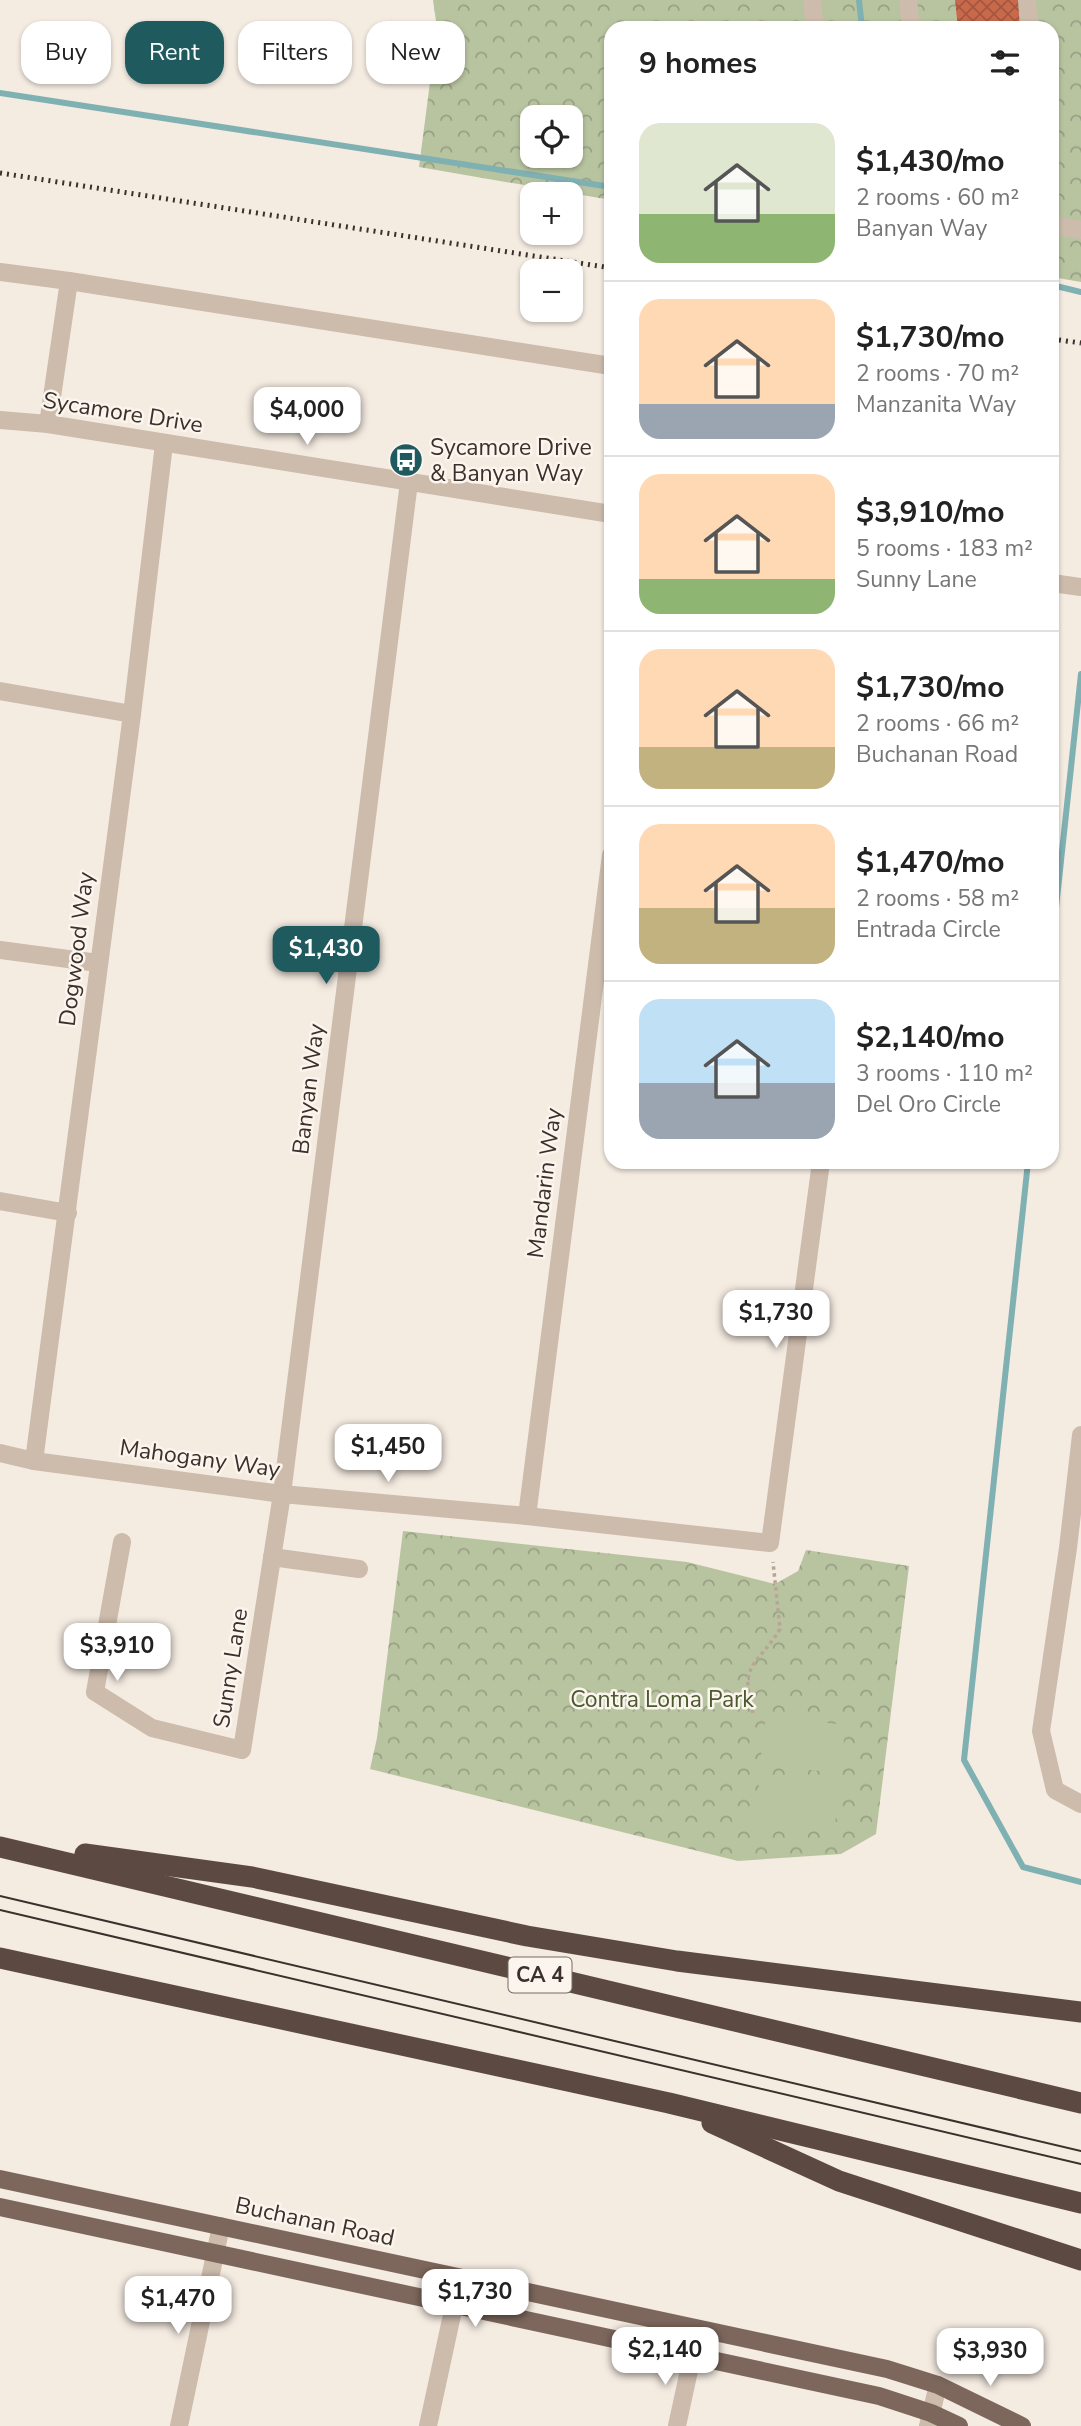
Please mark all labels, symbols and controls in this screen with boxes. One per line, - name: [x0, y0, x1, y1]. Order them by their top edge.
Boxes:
- chip: Buy: [21, 21, 111, 84]
- chip: Rent: [125, 21, 224, 84]
- chip: Filters: [238, 21, 352, 84]
- chip: New: [366, 21, 465, 84]
- text: 9 homes: [639, 43, 757, 84]
- icon: filters: [986, 44, 1024, 82]
- map controls: [520, 105, 583, 322]
- button: locate: [520, 105, 583, 168]
- text: $1,430/mo: [856, 141, 1005, 182]
- icon: home: [695, 151, 779, 235]
- button: +: [520, 182, 583, 245]
- text: 2 rooms · 60 m²: [856, 182, 1019, 213]
- text: Banyan Way: [856, 213, 987, 244]
- button: −: [520, 259, 583, 322]
- text: $1,730/mo: [856, 317, 1005, 358]
- icon: home: [695, 327, 779, 411]
- text: 2 rooms · 70 m²: [856, 358, 1019, 389]
- street label: Sycamore Drive: [41, 385, 205, 440]
- pin: $4,000: [250, 388, 364, 447]
- text: Manzanita Way: [856, 389, 1016, 420]
- text: $4,000: [270, 394, 344, 425]
- place label: Sycamore Drive & Banyan Way: [430, 432, 592, 489]
- bus stop icon: Sycamore Drive & Banyan Way: [387, 441, 425, 479]
- text: $3,910/mo: [856, 492, 1005, 533]
- icon: home: [695, 502, 779, 586]
- text: 5 rooms · 183 m²: [856, 533, 1033, 564]
- text: Sunny Lane: [856, 564, 977, 595]
- text: $1,730/mo: [856, 667, 1005, 708]
- icon: home: [695, 677, 779, 761]
- text: 2 rooms · 66 m²: [856, 708, 1019, 739]
- text: Buchanan Road: [856, 739, 1018, 770]
- text: $1,470/mo: [856, 842, 1005, 883]
- icon: home: [695, 852, 779, 936]
- street label: Dogwood Way: [52, 870, 101, 1028]
- text: 2 rooms · 58 m²: [856, 883, 1019, 914]
- text: Entrada Circle: [856, 914, 1001, 945]
- pin: $1,430: [269, 926, 383, 986]
- text: $1,430: [289, 933, 363, 964]
- text: $2,140/mo: [856, 1017, 1005, 1058]
- street label: Banyan Way: [285, 1022, 332, 1156]
- icon: home: [695, 1027, 779, 1111]
- text: 3 rooms · 110 m²: [856, 1058, 1033, 1089]
- text: Del Oro Circle: [856, 1089, 1001, 1120]
- street label: Mandarin Way: [520, 1106, 569, 1260]
- pin: $1,730: [719, 1290, 833, 1350]
- text: $1,730: [739, 1297, 813, 1328]
- pin: $1,450: [331, 1424, 445, 1484]
- text: $1,450: [351, 1431, 425, 1462]
- street label: Mahogany Way: [118, 1432, 282, 1485]
- street label: Sunny Lane: [206, 1606, 255, 1730]
- pin: $3,910: [60, 1624, 174, 1683]
- text: $3,910: [80, 1630, 154, 1661]
- park label: Contra Loma Park: [570, 1684, 754, 1715]
- road number: CA 4: [508, 1958, 572, 1993]
- street label: Buchanan Road: [232, 2189, 397, 2254]
- pin: $1,730: [418, 2270, 532, 2329]
- pin: $1,470: [121, 2276, 235, 2336]
- text: $1,730: [438, 2276, 512, 2307]
- text: $1,470: [141, 2283, 215, 2314]
- pin: $2,140: [608, 2328, 722, 2387]
- pin: $3,930: [933, 2328, 1047, 2388]
- text: $2,140: [628, 2334, 702, 2365]
- text: $3,930: [953, 2335, 1027, 2366]

